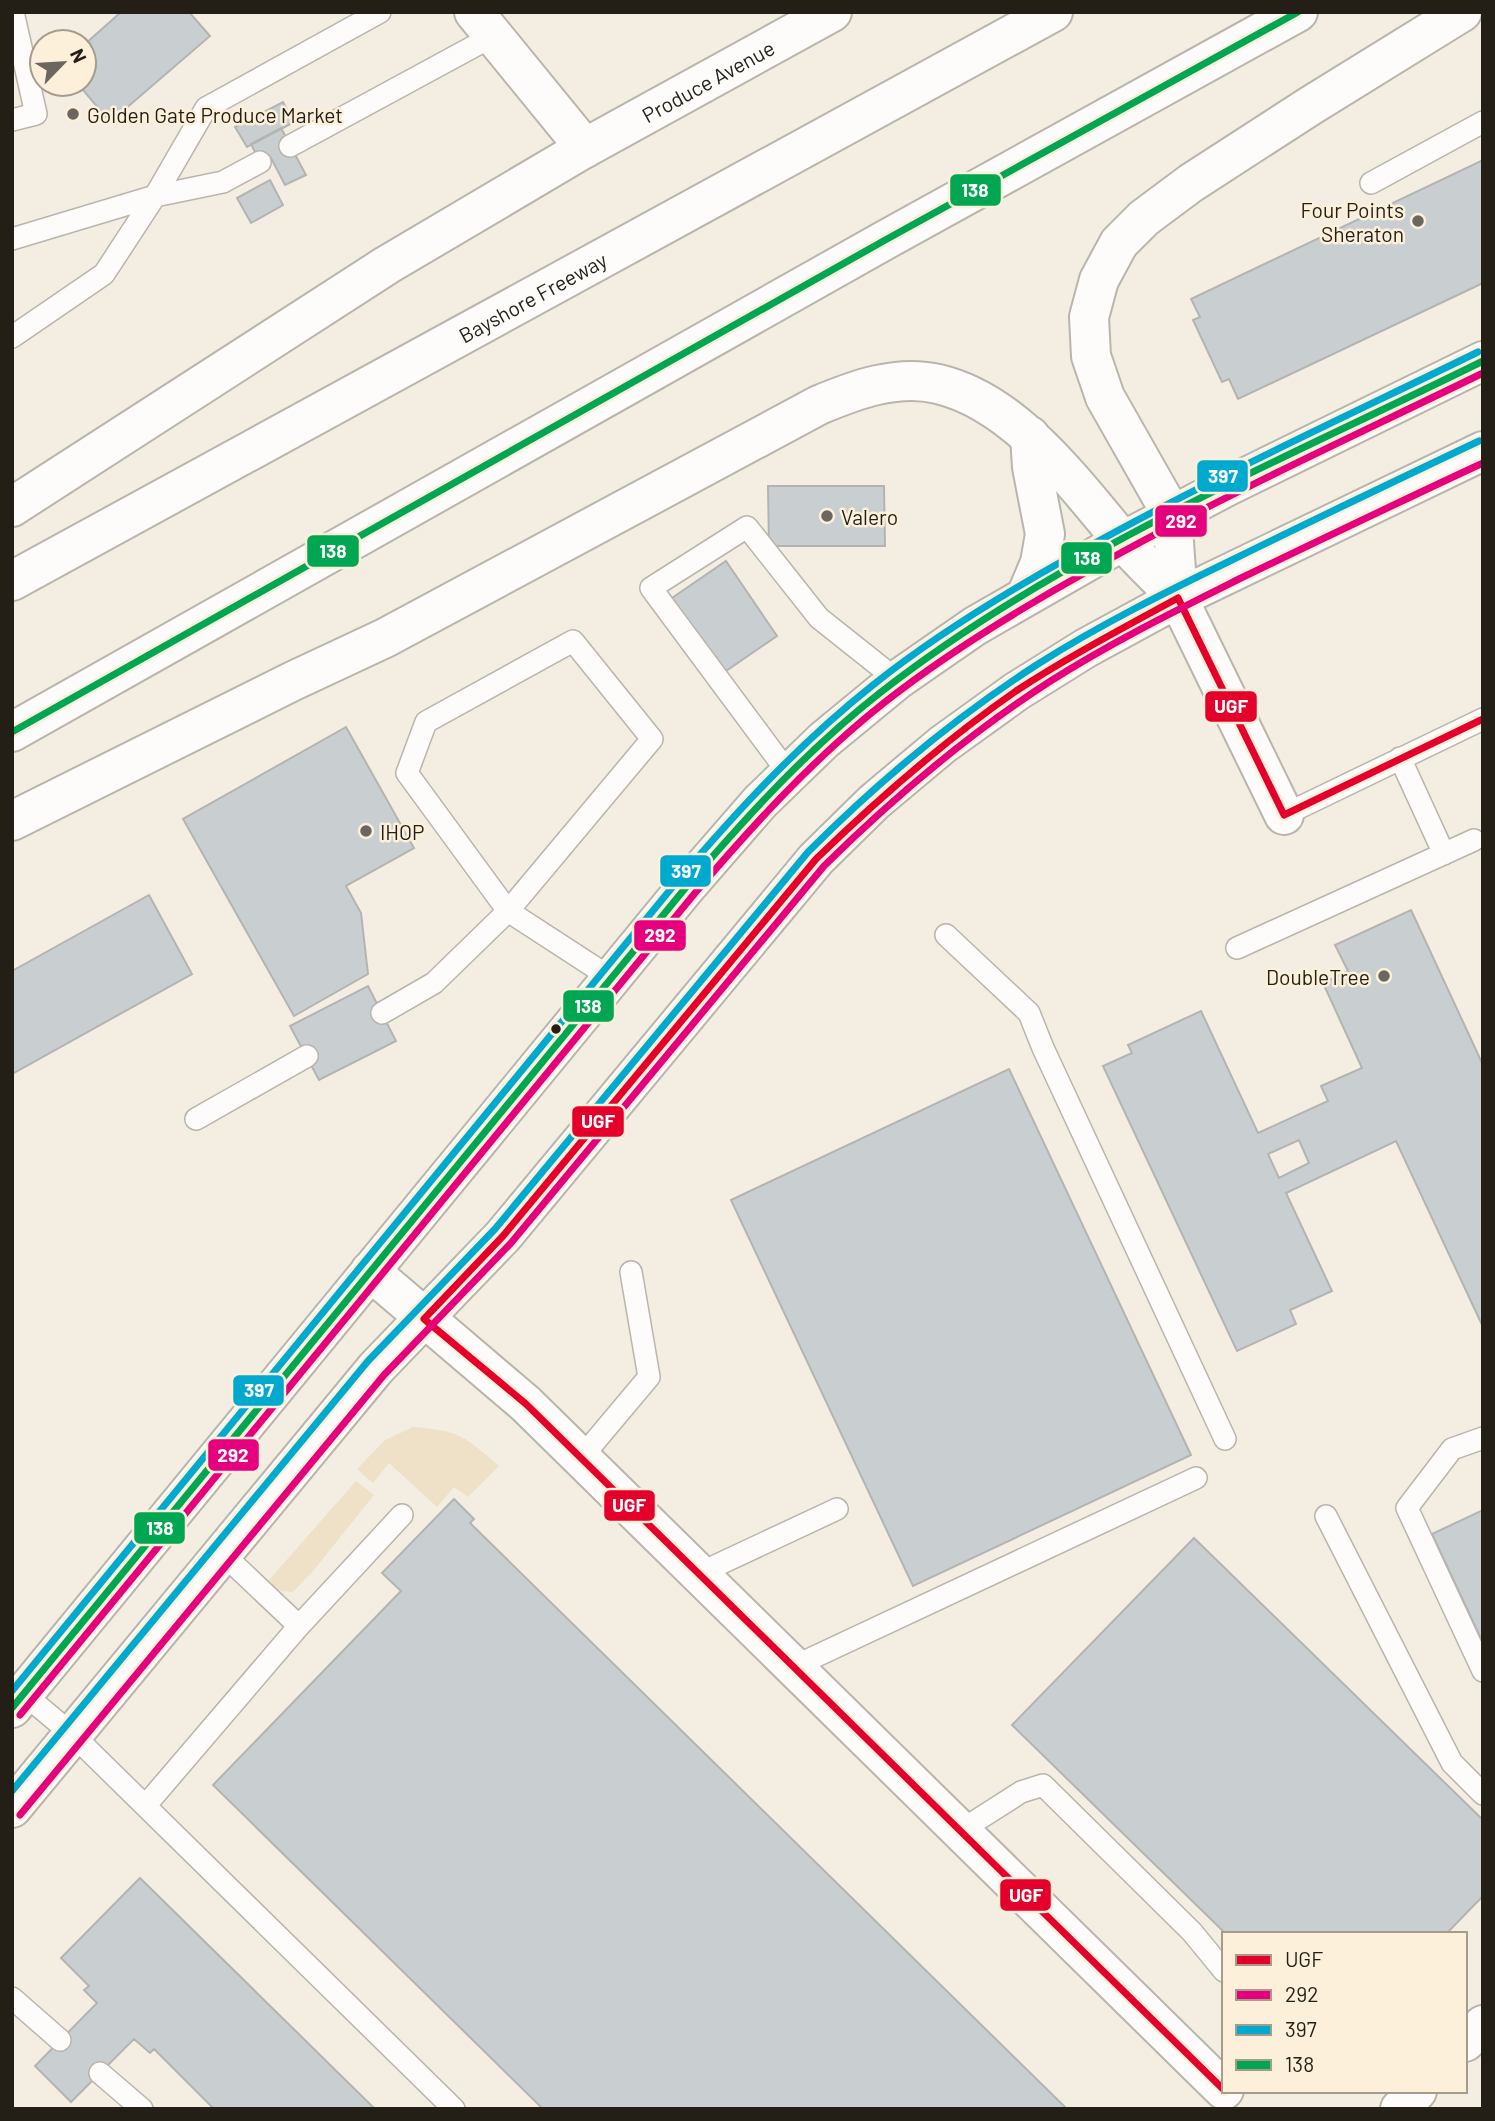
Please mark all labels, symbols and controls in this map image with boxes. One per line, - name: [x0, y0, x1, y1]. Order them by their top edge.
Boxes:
- north arrow: [28, 28, 98, 98]
- street label: Produce Avenue: [637, 34, 778, 127]
- text: N: [66, 45, 92, 66]
- place label: Golden Gate Produce Market: [87, 102, 343, 127]
- marker: Golden Gate Produce Market: [65, 106, 81, 122]
- line badge: 138: [949, 173, 1002, 207]
- text: 138: [961, 178, 989, 201]
- place label: Four Points Sheraton: [1300, 197, 1404, 246]
- marker: Four Points Sheraton: [1410, 213, 1426, 229]
- street label: Bayshore Freeway: [454, 246, 611, 347]
- line badge: 397: [1196, 459, 1249, 493]
- text: 397: [1208, 464, 1238, 487]
- place label: Valero: [841, 504, 898, 529]
- line badge: 292: [1154, 504, 1208, 538]
- marker: Valero: [819, 508, 835, 524]
- text: 292: [1165, 509, 1197, 532]
- line badge: 138: [306, 534, 360, 568]
- text: 138: [319, 539, 347, 562]
- line badge: 138: [1060, 541, 1113, 575]
- text: 138: [1073, 546, 1101, 569]
- line badge: UGF: [1204, 690, 1258, 723]
- text: UGF: [1214, 694, 1248, 717]
- place label: IHOP: [380, 819, 425, 844]
- marker: IHOP: [358, 823, 374, 839]
- line badge: 397: [659, 854, 712, 888]
- text: 397: [671, 859, 701, 882]
- line badge: 292: [633, 919, 687, 952]
- text: 292: [644, 923, 676, 946]
- place label: DoubleTree: [1266, 964, 1370, 989]
- marker: DoubleTree: [1376, 968, 1392, 984]
- line badge: 138: [562, 989, 615, 1023]
- text: 138: [574, 994, 602, 1017]
- unlabelled marker: [549, 1022, 563, 1036]
- line badge: UGF: [571, 1105, 625, 1138]
- text: UGF: [581, 1109, 615, 1132]
- line badge: 397: [232, 1374, 285, 1407]
- text: 397: [244, 1378, 274, 1401]
- line badge: 292: [207, 1438, 260, 1472]
- text: 292: [217, 1443, 249, 1466]
- line badge: UGF: [603, 1489, 656, 1522]
- text: UGF: [612, 1493, 646, 1516]
- line badge: 138: [133, 1511, 186, 1545]
- text: 138: [146, 1516, 174, 1539]
- line badge: UGF: [999, 1878, 1052, 1912]
- text: UGF: [1009, 1883, 1043, 1906]
- legend: [1222, 1932, 1467, 2093]
- text: UGF: [1285, 1946, 1323, 1971]
- text: 292: [1285, 1981, 1318, 2006]
- text: 397: [1285, 2016, 1317, 2041]
- text: 138: [1285, 2051, 1314, 2076]

